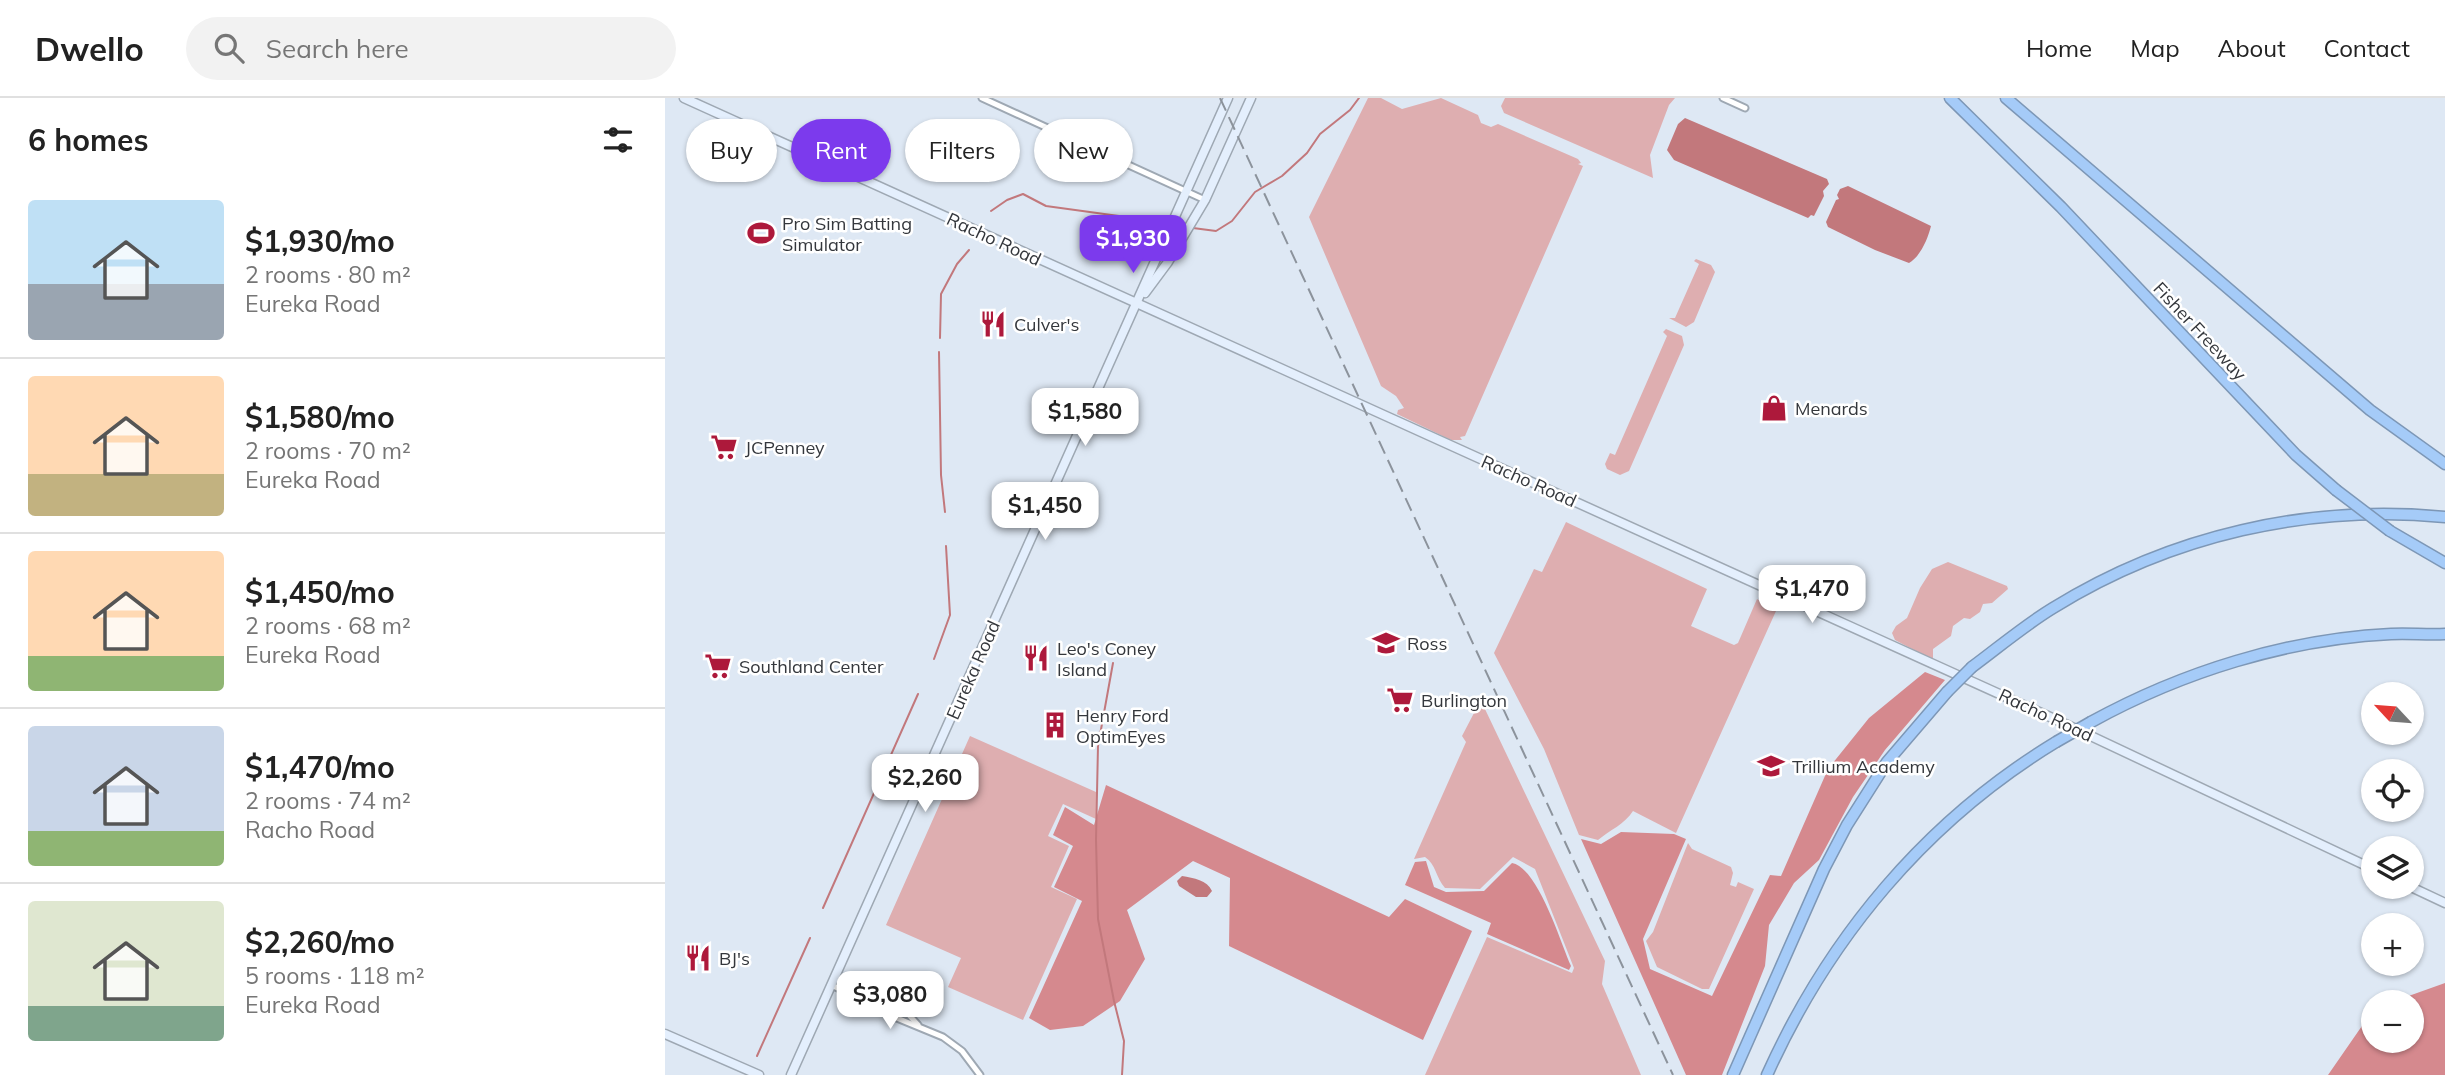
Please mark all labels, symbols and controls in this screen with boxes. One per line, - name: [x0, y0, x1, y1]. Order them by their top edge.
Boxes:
- search box: [186, 17, 676, 80]
- text: Dwello: [35, 28, 144, 69]
- icon: search: [210, 29, 248, 67]
- text: Search here: [266, 32, 409, 65]
- text: Home: [2026, 33, 2092, 63]
- text: Map: [2130, 33, 2180, 63]
- text: About: [2218, 33, 2286, 63]
- text: Contact: [2324, 33, 2410, 63]
- chip: Buy: [686, 119, 777, 182]
- chip: Rent: [791, 119, 891, 182]
- chip: Filters: [905, 119, 1020, 182]
- chip: New: [1034, 119, 1133, 182]
- text: 6 homes: [28, 121, 149, 159]
- icon: filters: [599, 121, 637, 159]
- street label: Racho Road: [943, 207, 1045, 271]
- place label: Pro Sim Batting Simulator: [782, 212, 912, 256]
- pin: $1,930: [1076, 216, 1190, 275]
- sports icon: Pro Sim Batting Simulator: [746, 218, 776, 248]
- text: $1,930/mo: [245, 222, 395, 260]
- text: $1,930: [1096, 223, 1170, 252]
- icon: home: [84, 228, 168, 312]
- text: 2 rooms · 80 m²: [245, 260, 411, 289]
- street label: Fisher Freeway: [2148, 277, 2252, 385]
- text: Eureka Road: [245, 289, 380, 318]
- restaurant icon: Culver's: [978, 309, 1008, 339]
- place label: Culver's: [1014, 313, 1080, 336]
- pin: $1,580: [1028, 388, 1142, 448]
- shop icon: Menards: [1759, 393, 1789, 423]
- text: $1,580: [1048, 396, 1122, 425]
- place label: Menards: [1795, 397, 1868, 420]
- text: $1,580/mo: [245, 398, 395, 436]
- icon: home: [84, 404, 168, 488]
- supermarket icon: JCPenney: [709, 432, 739, 462]
- text: 2 rooms · 70 m²: [245, 436, 411, 465]
- place label: JCPenney: [745, 436, 825, 459]
- street label: Racho Road: [1478, 450, 1580, 512]
- text: Eureka Road: [245, 465, 380, 494]
- pin: $1,450: [988, 482, 1102, 542]
- text: $1,450: [1008, 490, 1082, 519]
- pin: $1,470: [1755, 566, 1869, 625]
- text: $1,450/mo: [245, 573, 395, 611]
- text: $1,470: [1775, 573, 1849, 602]
- icon: home: [84, 579, 168, 663]
- text: 2 rooms · 68 m²: [245, 611, 411, 640]
- street label: Eureka Road: [941, 617, 1005, 723]
- school or university icon: Ross: [1371, 628, 1401, 658]
- place label: Ross: [1407, 632, 1447, 655]
- place label: Leo's Coney Island: [1057, 637, 1157, 681]
- text: Eureka Road: [245, 640, 380, 669]
- restaurant icon: Leo's Coney Island: [1021, 643, 1051, 673]
- supermarket icon: Southland Center: [703, 651, 733, 681]
- place label: Southland Center: [739, 655, 884, 678]
- north arrow: [2361, 682, 2424, 746]
- map controls: [2361, 682, 2424, 1053]
- street label: Racho Road: [1995, 683, 2097, 747]
- supermarket icon: Burlington: [1385, 685, 1415, 715]
- place label: Burlington: [1421, 689, 1507, 712]
- place label: Henry Ford OptimEyes: [1076, 704, 1169, 748]
- building icon: Henry Ford OptimEyes: [1040, 710, 1070, 740]
- text: $1,470/mo: [245, 748, 395, 786]
- school or university icon: Trillium Academy: [1756, 751, 1786, 781]
- icon: home: [84, 754, 168, 838]
- pin: $2,260: [868, 754, 982, 814]
- place label: Trillium Academy: [1792, 755, 1935, 778]
- button: locate: [2361, 759, 2424, 822]
- text: $2,260: [888, 762, 962, 791]
- text: 2 rooms · 74 m²: [245, 786, 411, 815]
- text: Racho Road: [245, 815, 375, 844]
- button: layers: [2361, 836, 2424, 899]
- button: +: [2361, 913, 2424, 976]
- text: $2,260/mo: [245, 923, 395, 961]
- icon: home: [84, 929, 168, 1013]
- restaurant icon: BJ's: [683, 943, 713, 973]
- place label: BJ's: [719, 947, 750, 970]
- text: 5 rooms · 118 m²: [245, 961, 425, 990]
- pin: $3,080: [833, 972, 947, 1031]
- text: $3,080: [853, 979, 927, 1008]
- text: Eureka Road: [245, 990, 380, 1019]
- button: −: [2361, 990, 2424, 1053]

